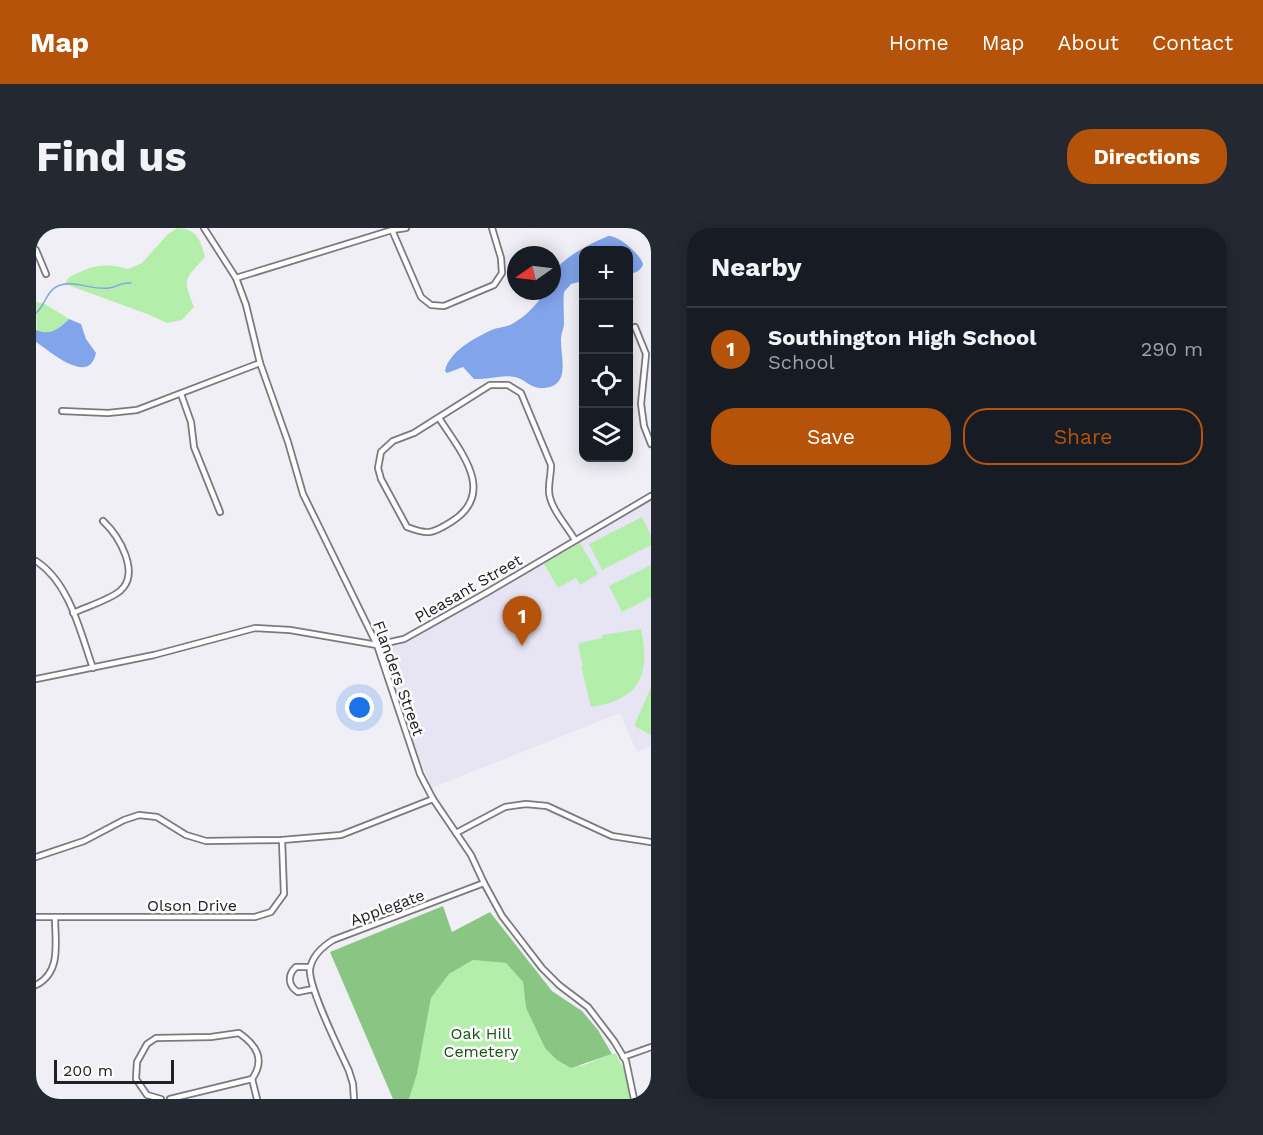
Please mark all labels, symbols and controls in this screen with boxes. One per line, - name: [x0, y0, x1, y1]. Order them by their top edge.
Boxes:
- text: Map: [30, 26, 89, 59]
- text: Home: [889, 30, 949, 55]
- text: Map: [982, 30, 1025, 55]
- text: About: [1058, 30, 1119, 55]
- text: Contact: [1152, 30, 1233, 55]
- button: Directions: [1067, 129, 1227, 184]
- text: Find us: [36, 132, 187, 181]
- north arrow: [507, 246, 561, 300]
- map controls: [579, 246, 633, 462]
- button: +: [579, 246, 633, 300]
- text: Nearby: [711, 252, 802, 282]
- button: −: [579, 300, 633, 354]
- text: Southington High School: [768, 325, 1036, 350]
- text: 1: [726, 337, 735, 361]
- text: 290 m: [1141, 337, 1203, 361]
- text: School: [768, 350, 835, 374]
- button: locate: [579, 354, 633, 408]
- button: layers: [579, 408, 633, 462]
- button: Save: [711, 408, 951, 465]
- button: Share: [963, 408, 1203, 465]
- street label: Pleasant Street: [411, 550, 525, 627]
- pin: 1: [502, 596, 542, 646]
- street label: Flanders Street: [369, 618, 428, 739]
- your location: [345, 693, 374, 722]
- street label: Applegate: [347, 885, 427, 930]
- street label: Olson Drive: [147, 896, 237, 915]
- park label: Oak Hill Cemetery: [443, 1024, 519, 1061]
- scale bar: [54, 1057, 174, 1084]
- text: 200 m: [63, 1061, 113, 1080]

